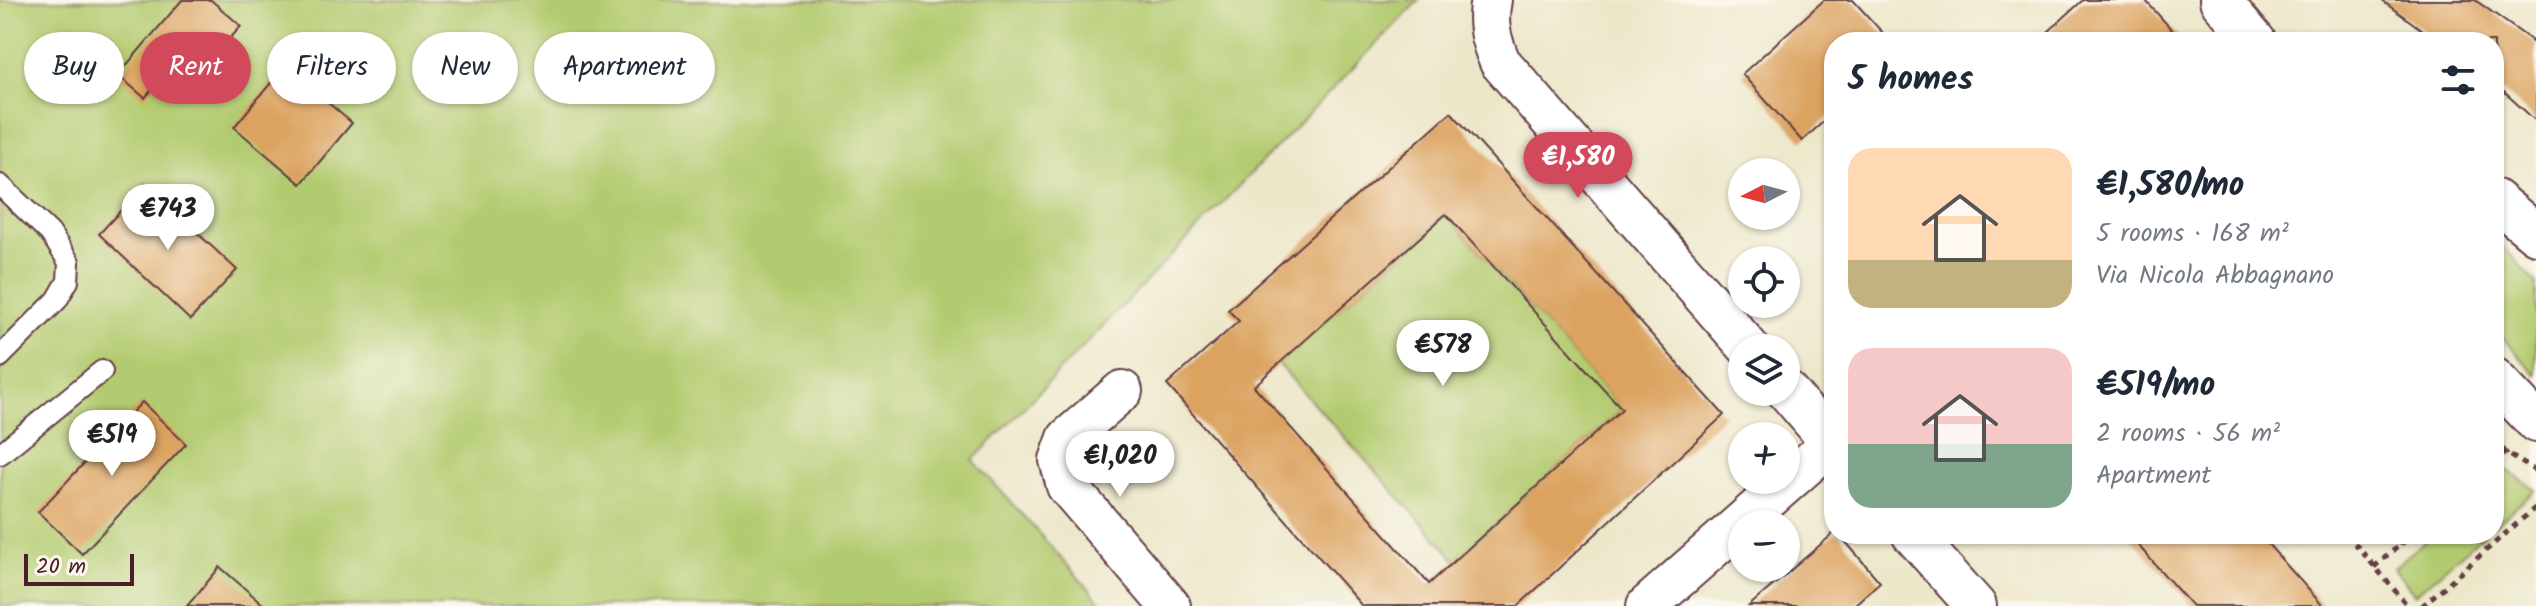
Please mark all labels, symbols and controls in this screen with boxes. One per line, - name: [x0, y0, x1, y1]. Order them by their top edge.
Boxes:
- chip: Buy: [24, 32, 124, 104]
- chip: Rent: [140, 32, 251, 104]
- chip: Filters: [267, 32, 396, 104]
- chip: New: [412, 32, 518, 104]
- chip: Apartment: [534, 32, 715, 104]
- text: 5 homes: [1848, 53, 1973, 107]
- icon: filters: [2436, 58, 2480, 102]
- pin: €1,580: [1513, 132, 1643, 200]
- text: €1,580: [1542, 137, 1614, 179]
- north arrow: [1728, 158, 1800, 230]
- map controls: [1728, 158, 1800, 582]
- text: €1,580/mo: [2096, 159, 2244, 213]
- icon: home: [1912, 180, 2008, 276]
- pin: €743: [121, 184, 215, 252]
- text: €743: [139, 189, 197, 231]
- text: 5 rooms · 168 m²: [2096, 213, 2289, 255]
- button: locate: [1728, 246, 1800, 318]
- text: Via Nicola Abbagnano: [2096, 255, 2334, 297]
- pin: €578: [1396, 320, 1490, 388]
- text: €578: [1414, 325, 1472, 367]
- button: layers: [1728, 334, 1800, 406]
- text: €519/mo: [2096, 359, 2215, 413]
- icon: home: [1912, 380, 2008, 476]
- pin: €519: [65, 410, 159, 478]
- text: 2 rooms · 56 m²: [2096, 413, 2280, 455]
- text: €519: [87, 415, 137, 457]
- button: +: [1728, 422, 1800, 494]
- pin: €1,020: [1055, 431, 1185, 499]
- text: €1,020: [1084, 436, 1156, 478]
- text: Apartment: [2096, 455, 2211, 497]
- button: −: [1728, 510, 1800, 582]
- scale bar: [24, 550, 134, 586]
- text: 20 m: [36, 550, 86, 585]

